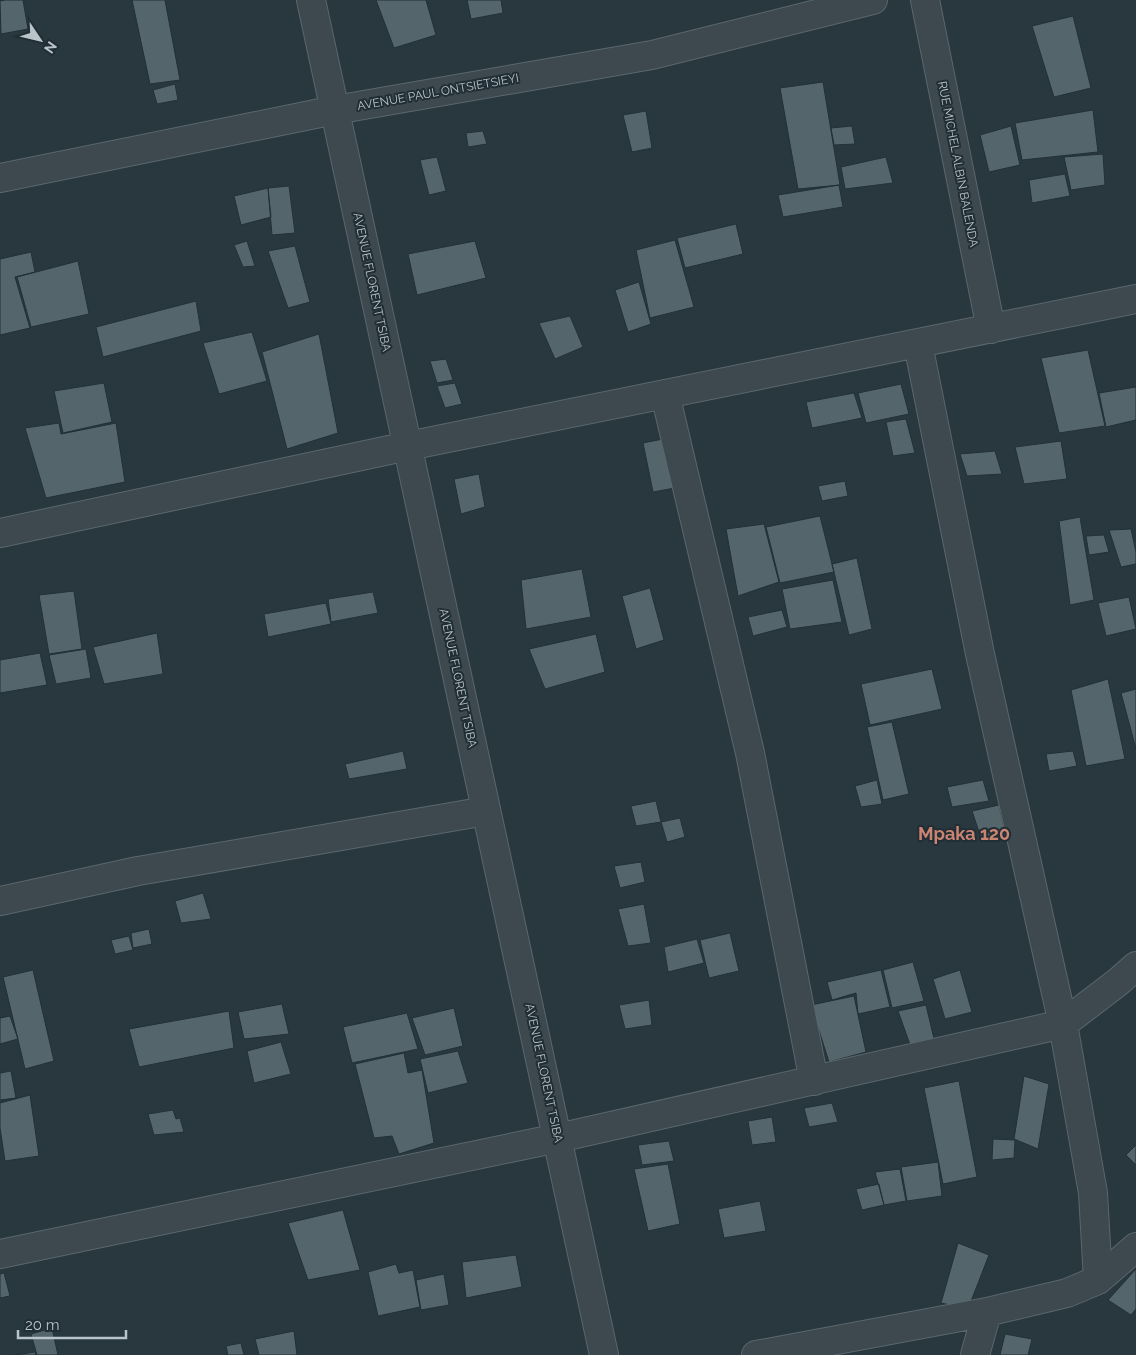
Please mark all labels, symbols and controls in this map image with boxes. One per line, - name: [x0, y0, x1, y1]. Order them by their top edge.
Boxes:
- north arrow: [15, 15, 65, 65]
- text: N: [41, 38, 60, 56]
- street label: AVENUE PAUL ONTSIETSIEYI: [356, 71, 520, 113]
- street label: RUE MICHEL ALBIN BALENDA: [935, 80, 981, 248]
- street label: AVENUE FLORENT TSIBA: [350, 211, 394, 353]
- street label: AVENUE FLORENT TSIBA: [436, 607, 480, 749]
- district label: Mpaka 120: [918, 823, 1010, 844]
- street label: AVENUE FLORENT TSIBA: [522, 1002, 566, 1144]
- scale bar: [18, 1308, 125, 1340]
- text: 20 m: [25, 1316, 60, 1334]

